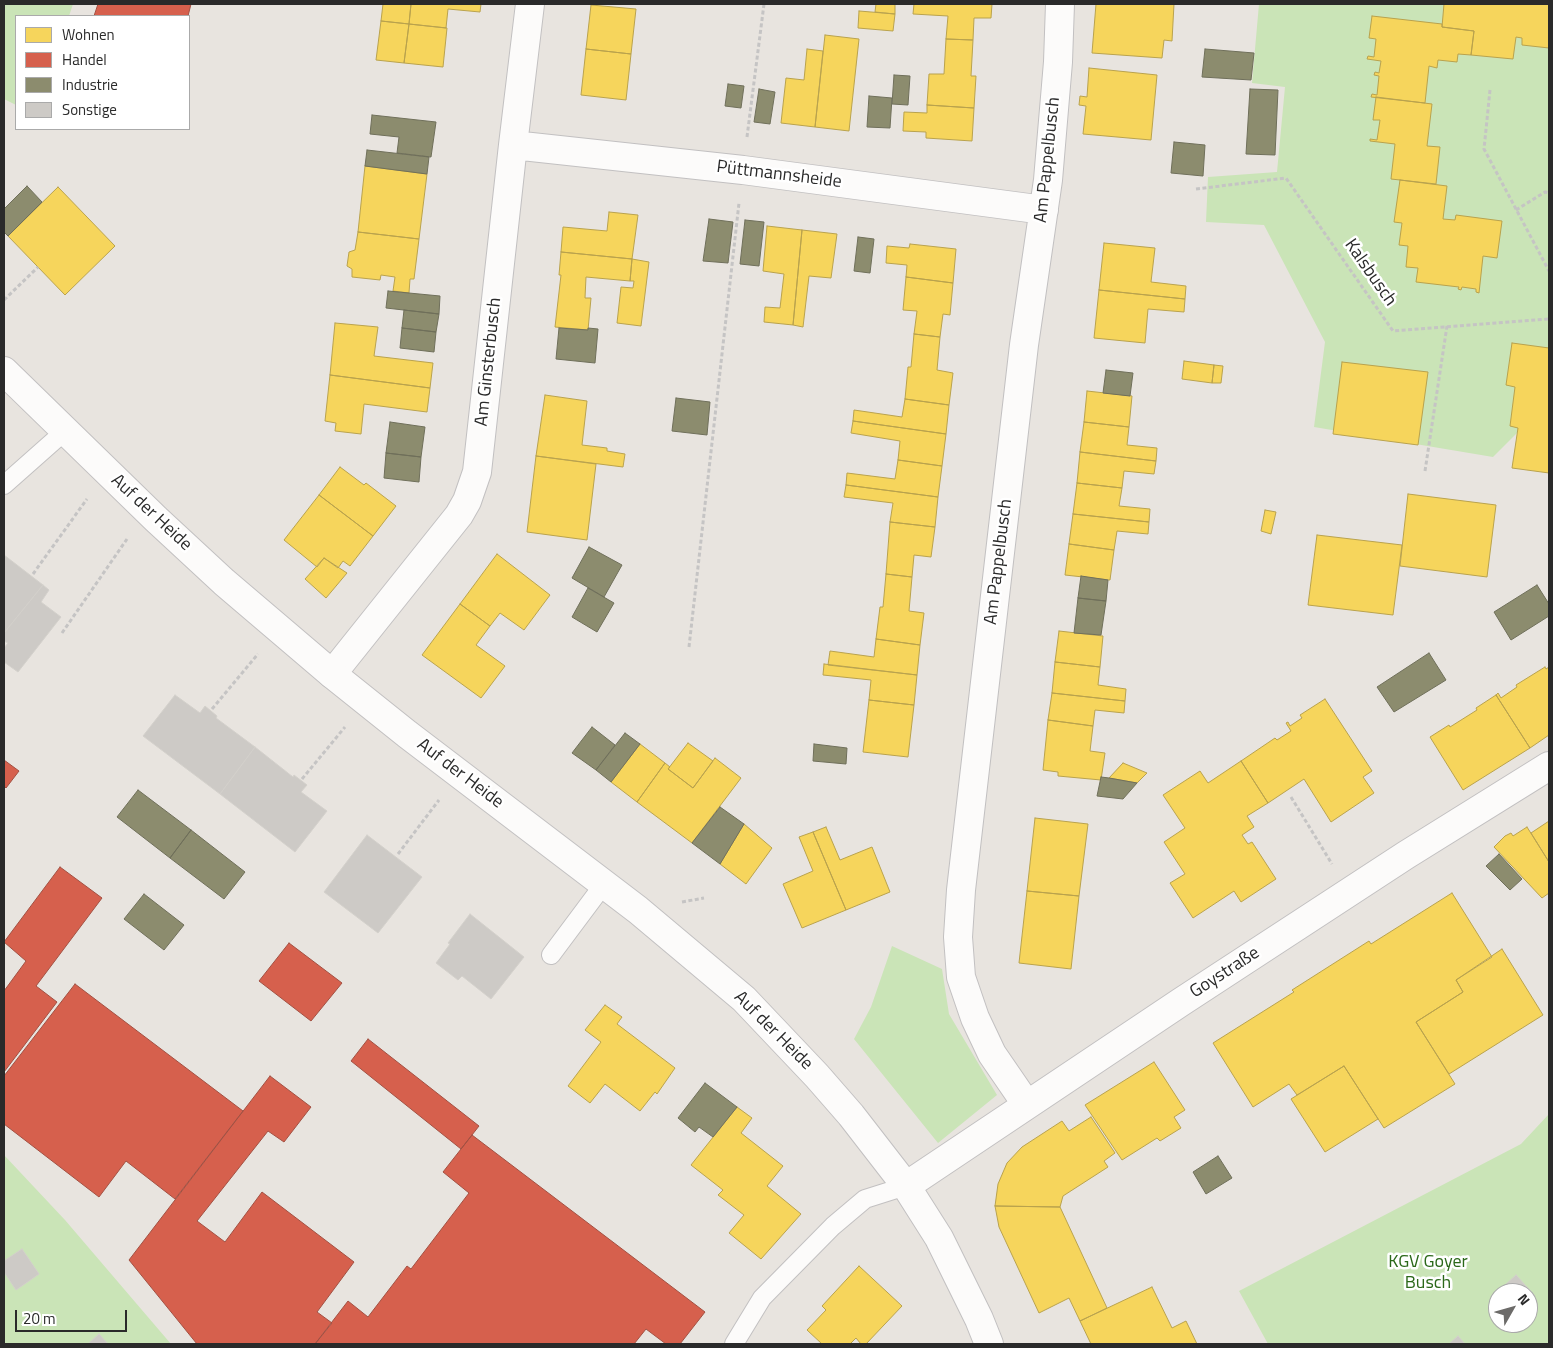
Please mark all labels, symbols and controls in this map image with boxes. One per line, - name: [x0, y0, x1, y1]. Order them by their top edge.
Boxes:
- legend: [15, 15, 190, 130]
- text: Wohnen: [62, 23, 115, 46]
- text: Handel: [62, 48, 107, 71]
- text: Industrie: [62, 73, 118, 96]
- street label: Am Pappelbusch: [1031, 96, 1065, 224]
- text: Sonstige: [62, 98, 117, 121]
- street label: Püttmannsheide: [715, 157, 843, 193]
- street label: Kalsbusch: [1339, 235, 1401, 311]
- street label: Am Ginsterbusch: [471, 297, 507, 427]
- street label: Auf der Heide: [106, 470, 196, 556]
- street label: Am Pappelbusch: [981, 498, 1017, 626]
- street label: Auf der Heide: [412, 734, 508, 814]
- street label: Goystraße: [1186, 943, 1264, 1003]
- street label: Auf der Heide: [729, 987, 817, 1075]
- park label: KGV Goyer Busch: [1388, 1252, 1468, 1294]
- north arrow: [1488, 1283, 1538, 1333]
- text: N: [1513, 1289, 1536, 1309]
- scale bar: [18, 1300, 130, 1332]
- text: 20 m: [23, 1307, 56, 1330]

